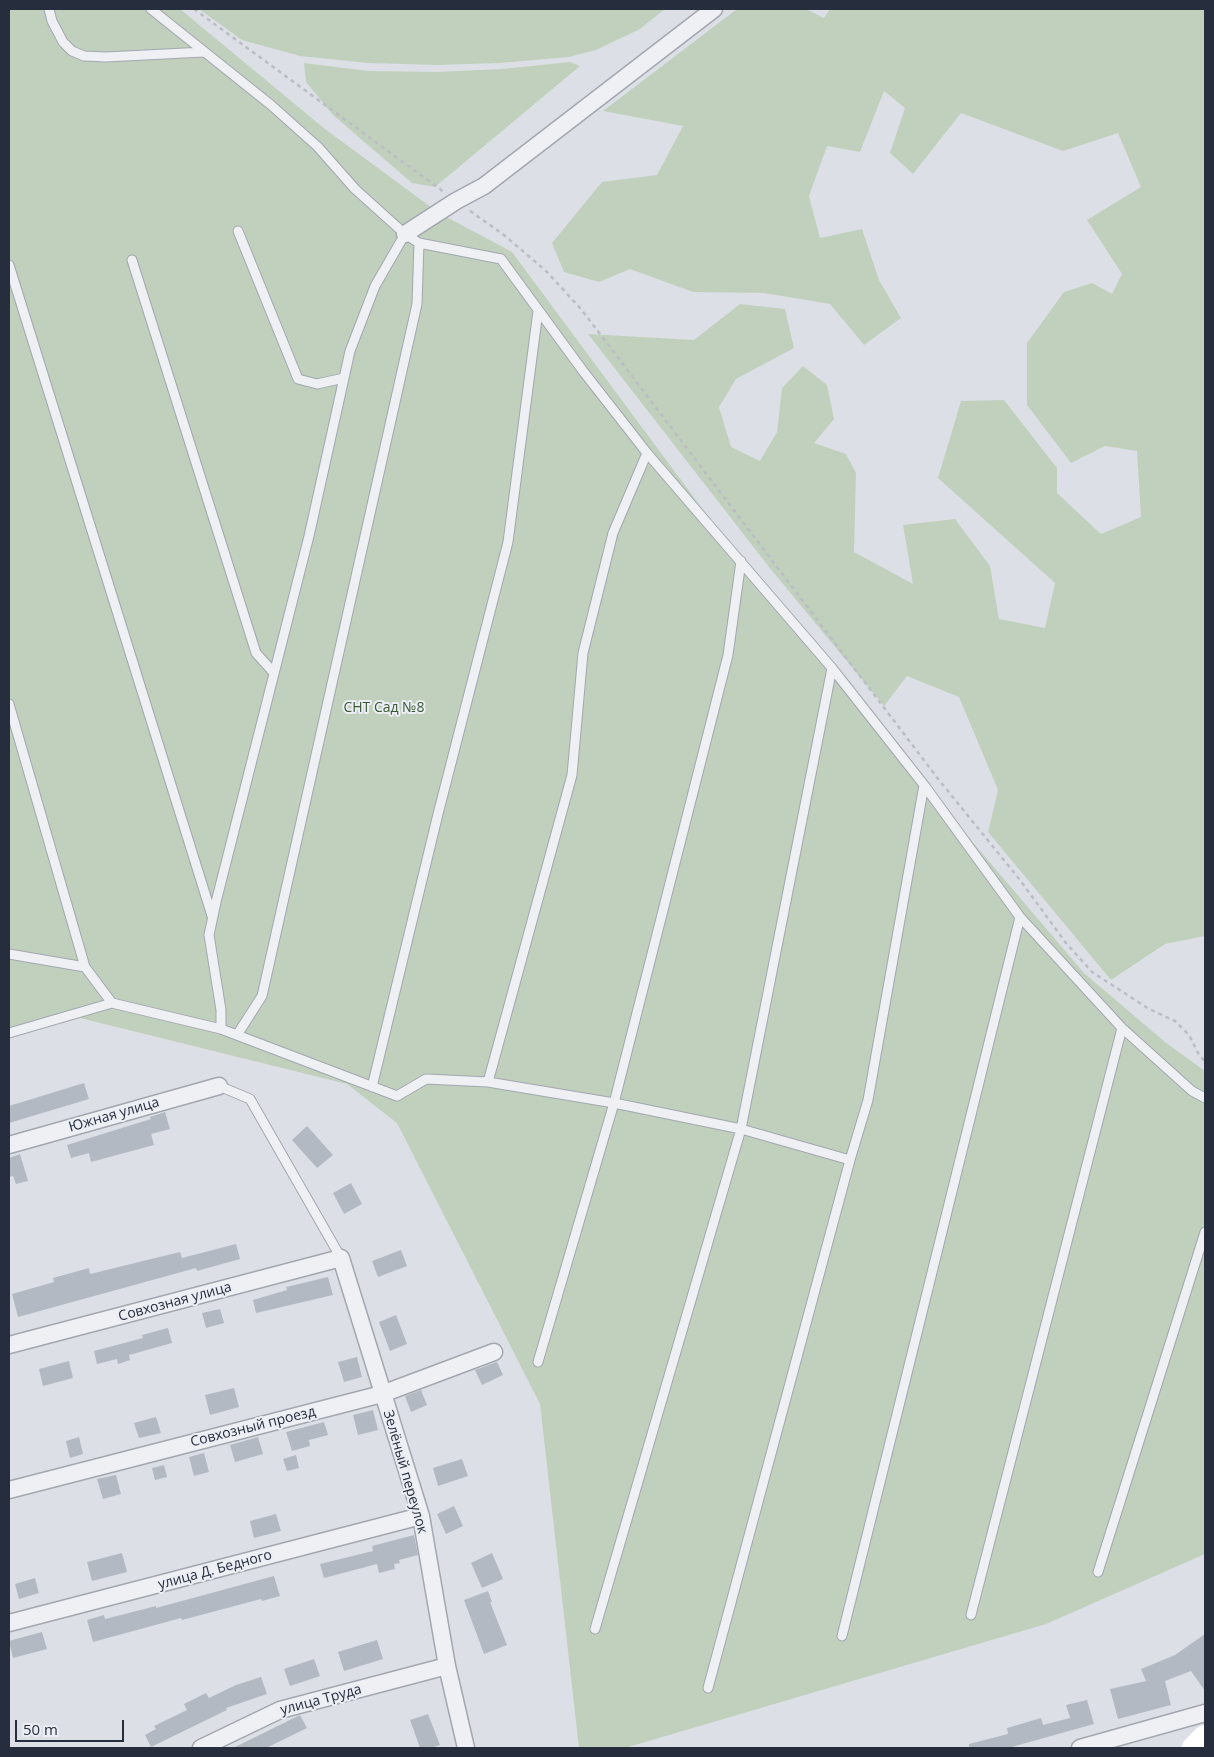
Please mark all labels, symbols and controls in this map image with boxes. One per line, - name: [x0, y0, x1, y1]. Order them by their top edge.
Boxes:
- park label: СНТ Сад №8: [343, 700, 425, 716]
- street label: Южная улица: [67, 1094, 161, 1136]
- street label: Совхозная улица: [117, 1279, 233, 1325]
- street label: Совхозный проезд: [189, 1403, 317, 1451]
- street label: Зелёный переулок: [379, 1408, 431, 1536]
- street label: улица Д. Бедного: [156, 1547, 274, 1593]
- street label: улица Труда: [279, 1681, 363, 1719]
- scale bar: [18, 1710, 126, 1742]
- text: 50 m: [23, 1719, 58, 1739]

